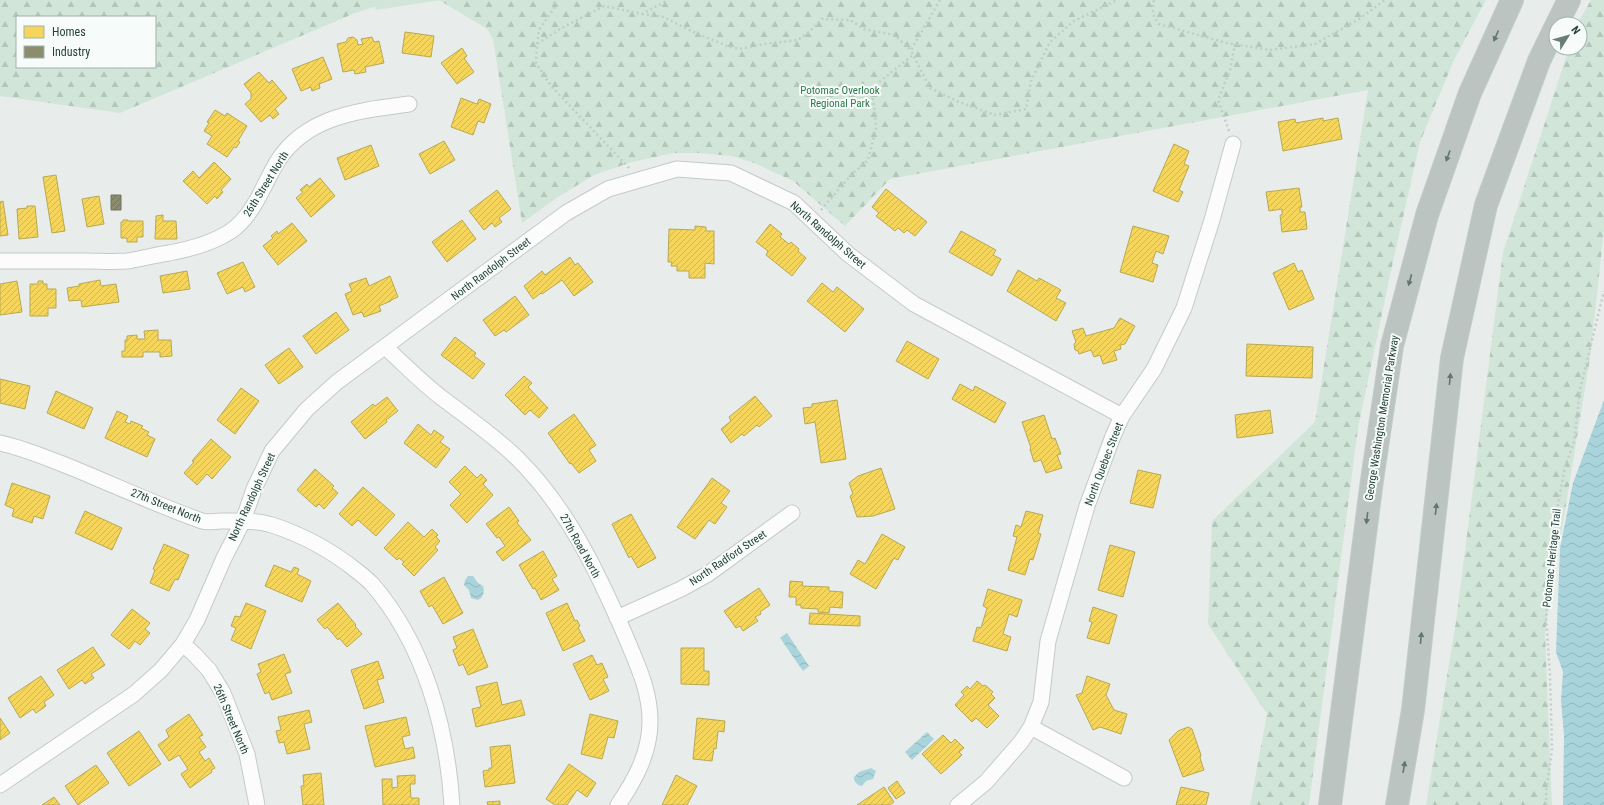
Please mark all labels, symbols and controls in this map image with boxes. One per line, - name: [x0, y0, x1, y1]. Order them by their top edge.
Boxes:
- legend: [16, 16, 156, 68]
- north arrow: [1548, 16, 1588, 56]
- text: N: [1568, 24, 1583, 37]
- text: Homes: [52, 25, 86, 39]
- one-way arrow: [1493, 30, 1499, 41]
- text: Industry: [52, 45, 90, 59]
- park label: Potomac Overlook Regional Park: [800, 84, 880, 110]
- street label: 26th Street North: [241, 149, 291, 219]
- one-way arrow: [1444, 151, 1450, 163]
- street label: North Randolph Street: [787, 199, 869, 271]
- street label: North Randolph Street: [449, 235, 533, 303]
- one-way arrow: [1406, 274, 1412, 287]
- street label: George Washington Memorial Parkway: [1363, 334, 1402, 502]
- one-way arrow: [1446, 373, 1453, 385]
- street label: North Quebec Street: [1082, 421, 1126, 507]
- street label: North Randolph Street: [226, 451, 278, 543]
- street label: 27th Street North: [129, 486, 203, 526]
- one-way arrow: [1433, 503, 1439, 515]
- street label: Potomac Heritage Trail: [1540, 508, 1564, 608]
- street label: 27th Road North: [557, 512, 603, 580]
- one-way arrow: [1364, 512, 1370, 524]
- street label: North Radford Street: [687, 528, 769, 588]
- one-way arrow: [1418, 632, 1425, 644]
- street label: 26th Street North: [210, 682, 252, 756]
- one-way arrow: [1401, 760, 1407, 773]

